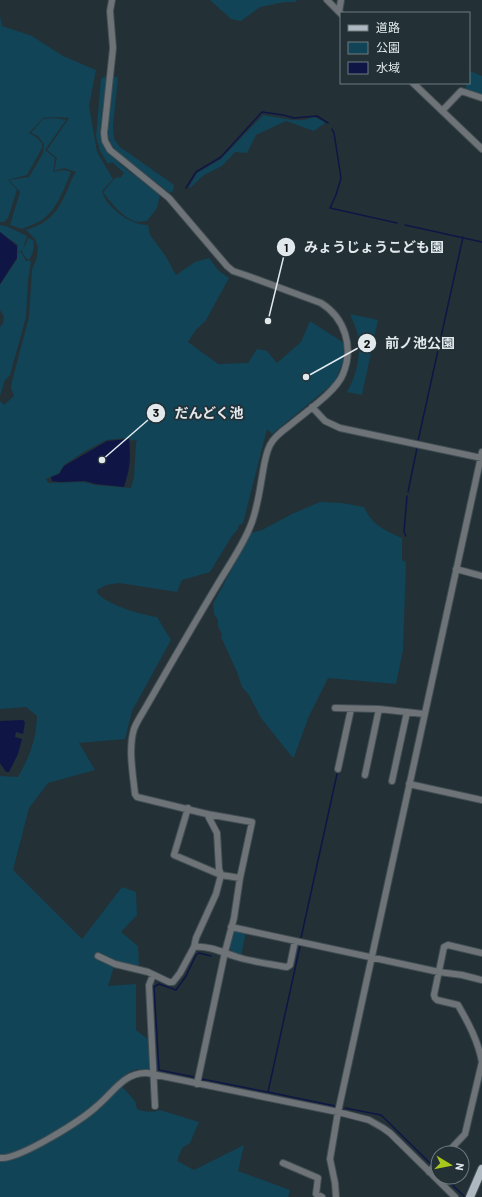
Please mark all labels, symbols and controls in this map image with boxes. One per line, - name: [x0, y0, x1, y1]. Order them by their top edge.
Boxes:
- legend: [340, 12, 470, 84]
- text: 道路: [376, 20, 400, 34]
- text: 公園: [376, 40, 400, 54]
- text: 水域: [376, 60, 400, 74]
- callout: みょうじょうこども園: [276, 234, 452, 260]
- text: みょうじょうこども園: [304, 238, 444, 255]
- text: 1: [284, 240, 288, 254]
- callout: 前ノ池公園: [357, 330, 463, 356]
- text: 前ノ池公園: [385, 334, 455, 351]
- text: 2: [364, 336, 371, 350]
- callout: だんどく池: [146, 400, 252, 426]
- text: だんどく池: [174, 404, 244, 421]
- text: 3: [153, 405, 159, 419]
- north arrow: [430, 1145, 470, 1185]
- text: N: [453, 1162, 467, 1172]

